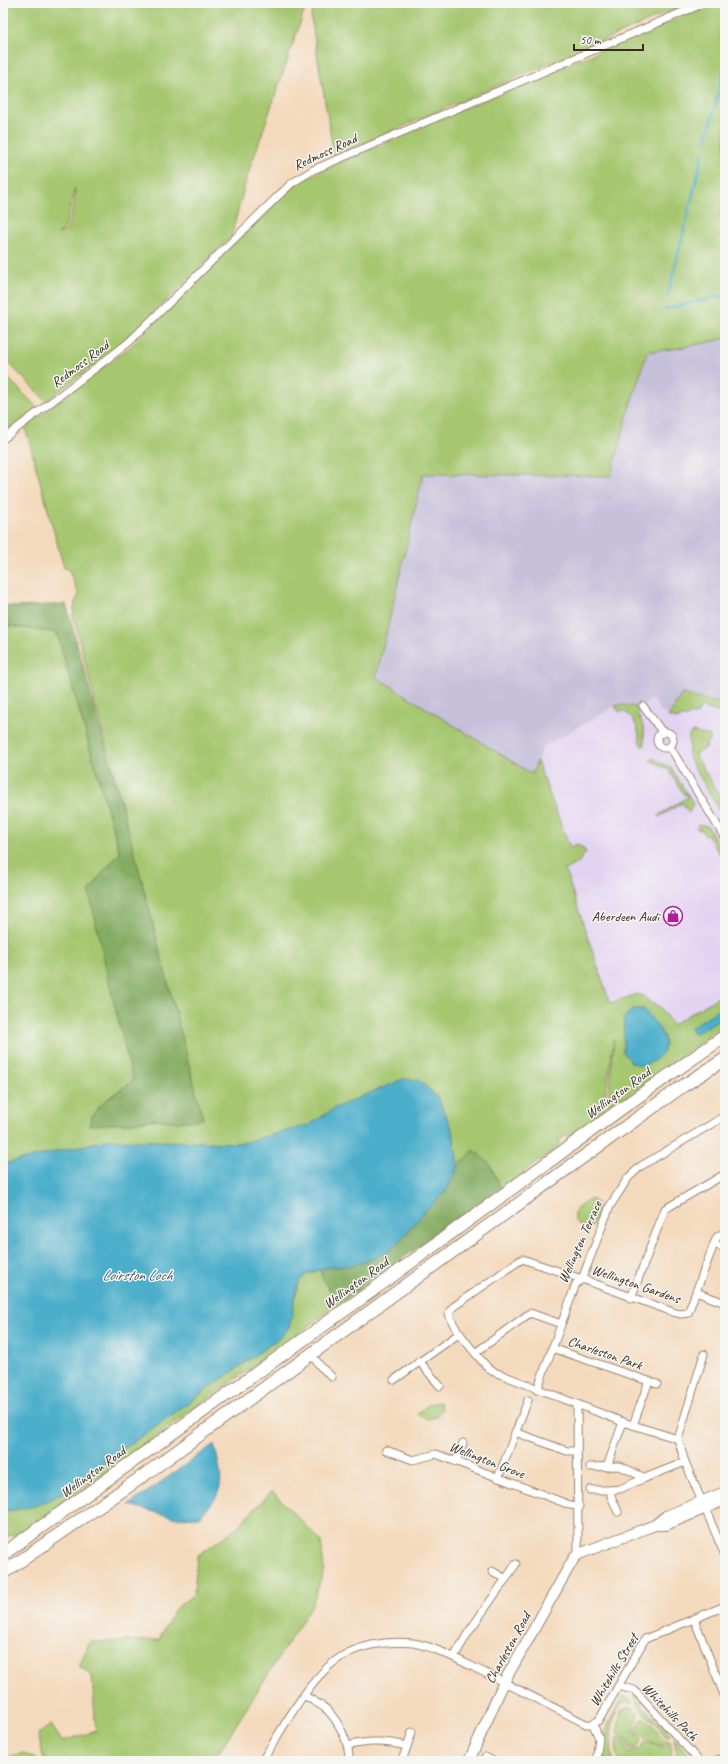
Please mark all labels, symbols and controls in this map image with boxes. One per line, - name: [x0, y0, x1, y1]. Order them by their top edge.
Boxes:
- scale bar: [574, 26, 643, 52]
- text: 50 m: [580, 32, 602, 48]
- street label: Redmoss Road: [291, 129, 362, 174]
- street label: Redmoss Road: [48, 335, 114, 391]
- shop icon: Aberdeen Audi: [662, 905, 684, 927]
- place label: Aberdeen Audi: [592, 908, 661, 925]
- street label: Wellington Road: [582, 1062, 656, 1122]
- street label: Wellington Terrace: [554, 1197, 606, 1286]
- street label: Wellington Road: [320, 1252, 394, 1312]
- street label: Wellington Gardens: [590, 1261, 683, 1307]
- water label: Loirston Loch: [102, 1266, 173, 1285]
- street label: Charleston Park: [566, 1332, 645, 1374]
- street label: Wellington Grove: [447, 1438, 528, 1483]
- street label: Wellington Road: [57, 1441, 131, 1501]
- street label: Charleston Road: [481, 1607, 536, 1687]
- street label: Whitehills Street: [586, 1629, 643, 1709]
- street label: Whitehills Path: [638, 1680, 702, 1745]

